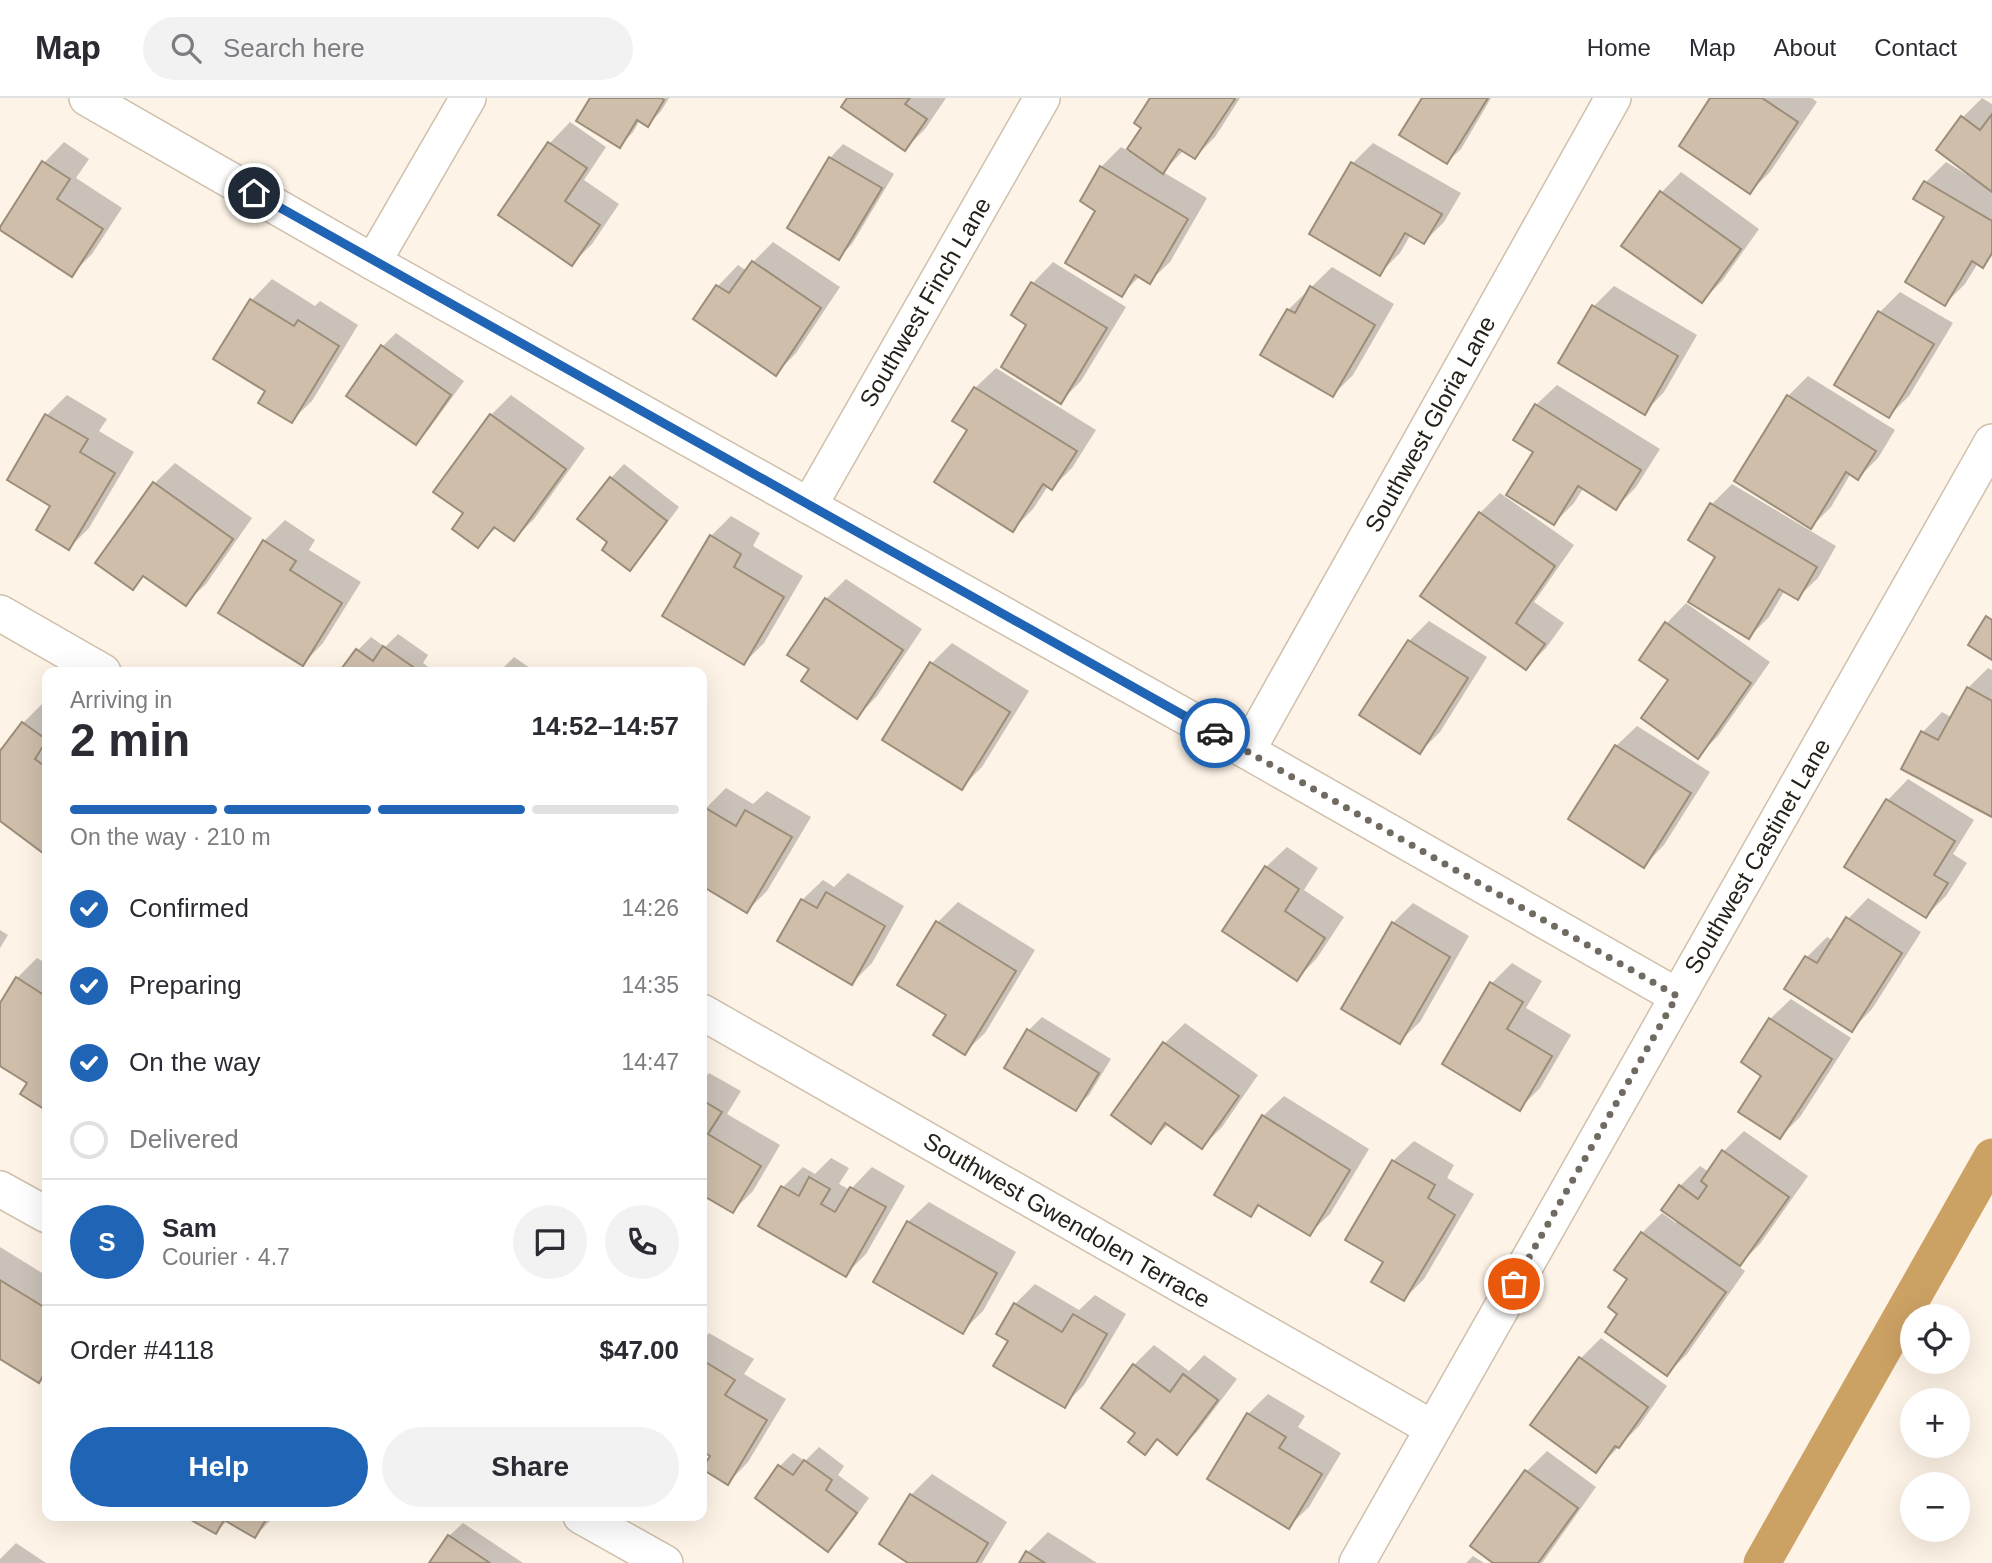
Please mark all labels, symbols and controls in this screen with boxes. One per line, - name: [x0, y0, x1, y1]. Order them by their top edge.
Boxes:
- search box: [143, 17, 633, 80]
- text: Map: [35, 29, 101, 66]
- icon: search: [167, 29, 205, 67]
- text: Search here: [223, 33, 365, 63]
- text: Home: [1587, 34, 1651, 61]
- text: Map: [1689, 34, 1736, 61]
- text: About: [1774, 34, 1836, 61]
- text: Contact: [1874, 34, 1957, 61]
- pin: [224, 163, 284, 223]
- icon: home: [235, 174, 273, 212]
- street label: Southwest Finch Lane: [854, 192, 996, 412]
- street label: Southwest Gloria Lane: [1359, 311, 1501, 537]
- text: Arriving in: [70, 687, 172, 713]
- courier: [1180, 698, 1250, 768]
- text: 14:52–14:57: [532, 711, 679, 741]
- text: 2 min: [70, 714, 190, 766]
- icon: car: [1196, 714, 1234, 752]
- street label: Southwest Castinet Lane: [1679, 734, 1835, 978]
- text: On the way · 210 m: [70, 824, 271, 850]
- icon: check: [70, 890, 108, 928]
- text: Confirmed: [129, 893, 249, 923]
- text: 14:26: [621, 895, 679, 921]
- icon: check: [70, 967, 108, 1005]
- text: Preparing: [129, 970, 242, 1000]
- text: 14:35: [621, 972, 679, 998]
- icon: check: [70, 1044, 108, 1082]
- text: On the way: [129, 1047, 261, 1077]
- text: 14:47: [621, 1049, 679, 1075]
- text: Delivered: [129, 1124, 239, 1154]
- street label: Southwest Gwendolen Terrace: [919, 1127, 1215, 1313]
- button: chat: [513, 1205, 587, 1279]
- button: phone: [605, 1205, 679, 1279]
- text: Sam: [162, 1213, 217, 1243]
- text: S: [98, 1227, 116, 1257]
- text: Courier · 4.7: [162, 1244, 290, 1270]
- pin: [1484, 1254, 1544, 1314]
- icon: bag: [1495, 1265, 1533, 1303]
- map controls: [1900, 1304, 1970, 1542]
- button: locate: [1900, 1304, 1970, 1374]
- text: Order #4118: [70, 1335, 214, 1365]
- text: $47.00: [599, 1335, 679, 1365]
- button: +: [1900, 1388, 1970, 1458]
- button: Help: [70, 1427, 368, 1507]
- button: Share: [382, 1427, 679, 1507]
- button: −: [1900, 1472, 1970, 1542]

